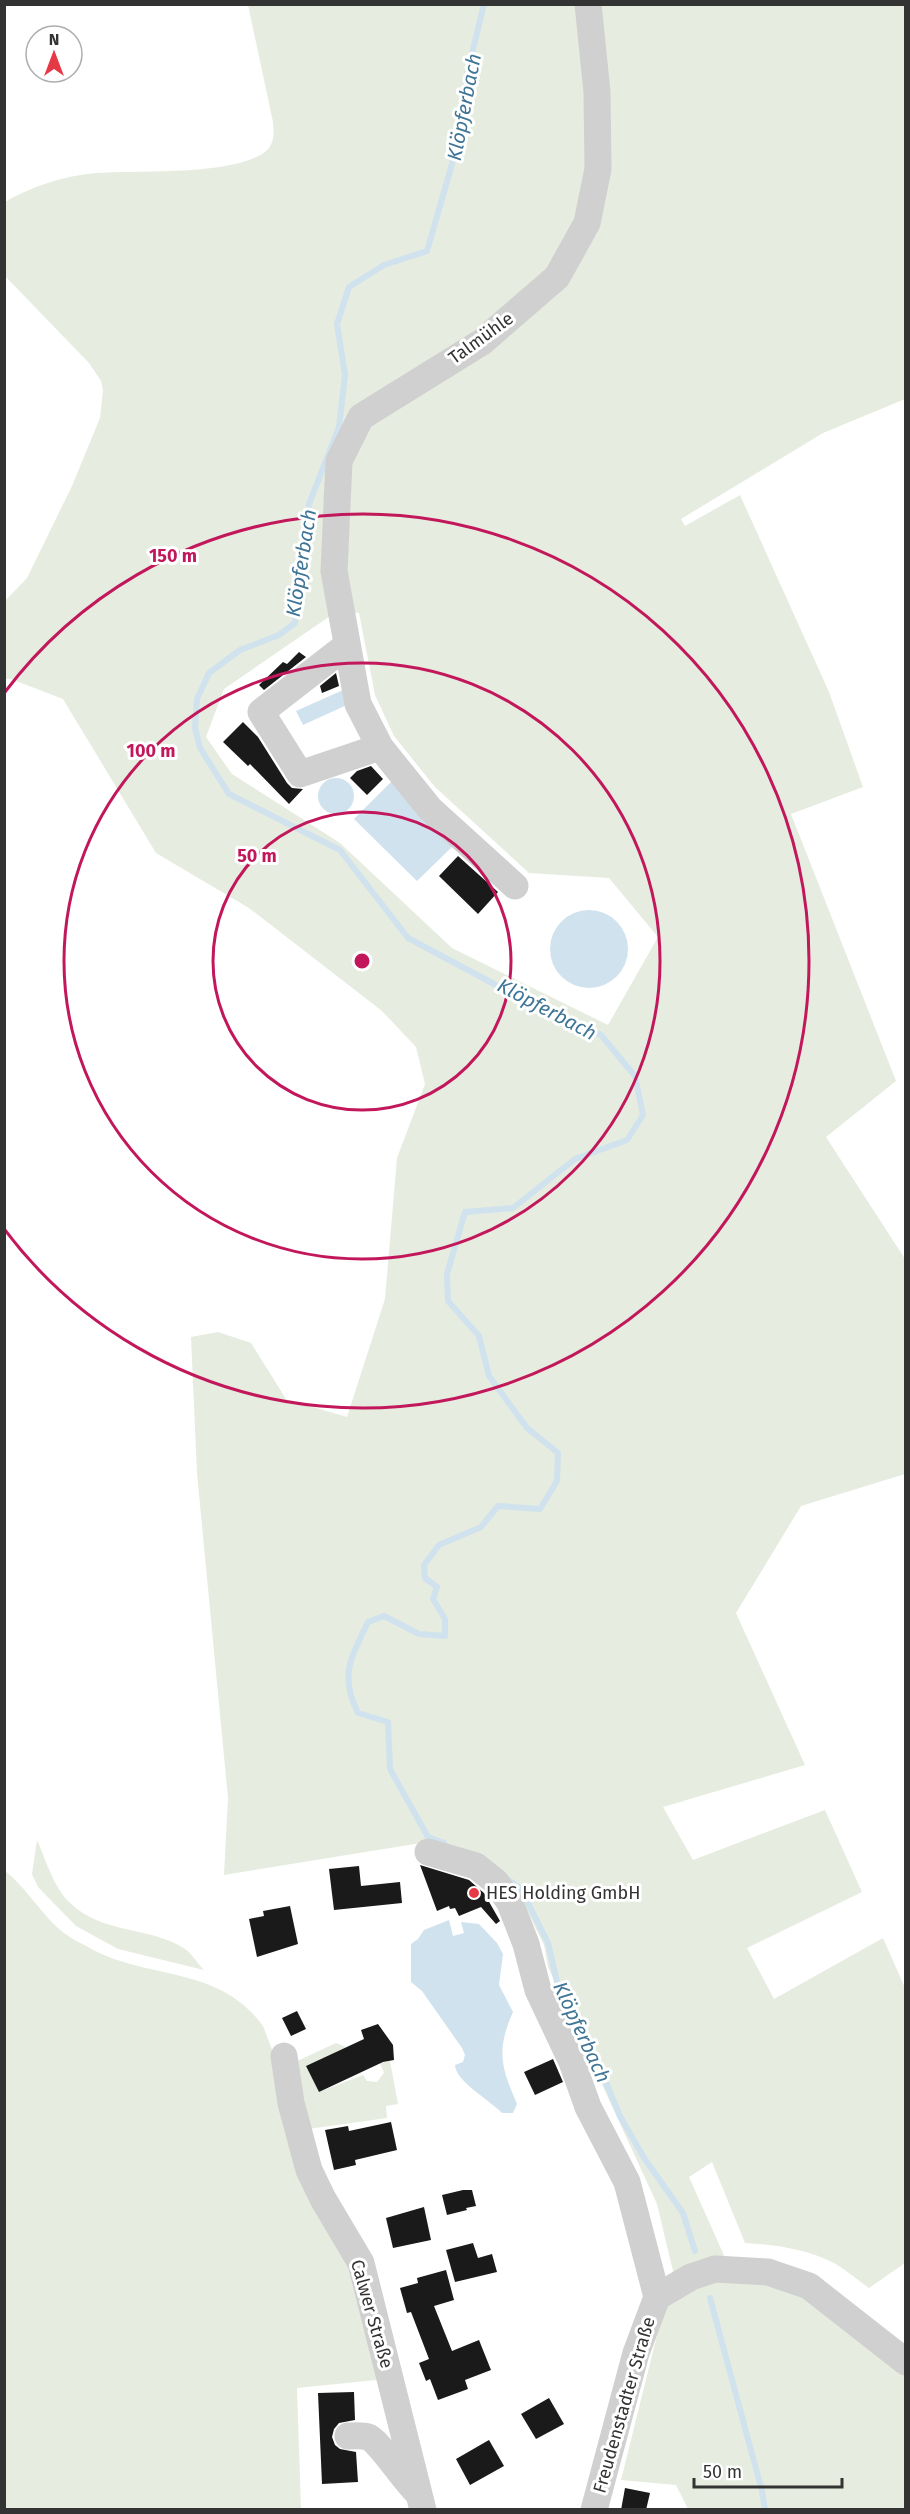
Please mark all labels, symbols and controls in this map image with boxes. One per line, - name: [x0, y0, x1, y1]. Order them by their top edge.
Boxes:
- north arrow: [24, 24, 84, 84]
- text: N: [49, 30, 59, 49]
- water label: Klöpferbach: [442, 51, 486, 163]
- street label: Talmühle: [444, 307, 518, 369]
- water label: Klöpferbach: [281, 507, 321, 619]
- text: 150 m: [149, 545, 197, 567]
- text: 100 m: [127, 740, 175, 762]
- text: 50 m: [237, 845, 277, 867]
- centre of rings: [352, 951, 372, 971]
- water label: Klöpferbach: [493, 973, 601, 1045]
- place label: HES Holding GmbH: [486, 1882, 640, 1904]
- marker: HES Holding GmbH: [467, 1886, 481, 1900]
- water label: Klöpferbach: [548, 1978, 616, 2086]
- street label: Calwer Straße: [346, 2257, 398, 2371]
- street label: Freudenstadter Straße: [588, 2314, 660, 2496]
- scale bar: [694, 2451, 842, 2489]
- text: 50 m: [703, 2461, 742, 2483]

